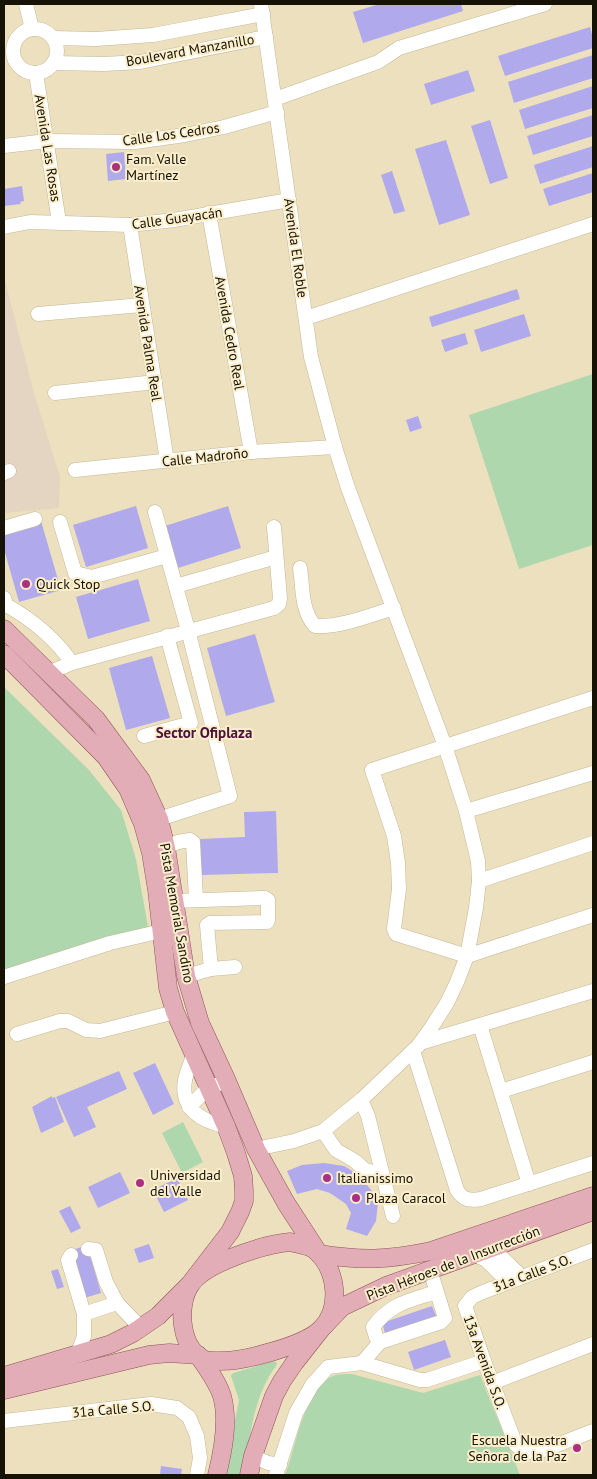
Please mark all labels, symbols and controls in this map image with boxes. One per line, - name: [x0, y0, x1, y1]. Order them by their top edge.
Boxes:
- street label: Boulevard Manzanillo: [125, 30, 255, 70]
- street label: Avenida Las Rosas: [31, 93, 65, 203]
- street label: Calle Los Cedros: [121, 118, 221, 150]
- place label: Fam. Valle Martínez: [126, 150, 186, 184]
- marker: Fam. Valle Martínez: [110, 161, 122, 173]
- street label: Avenida El Roble: [280, 197, 312, 299]
- street label: Calle Guayacán: [131, 203, 223, 233]
- street label: Avenida Cedro Real: [211, 275, 249, 391]
- street label: Avenida Palma Real: [130, 284, 166, 402]
- street label: Calle Madroño: [161, 444, 249, 470]
- place label: Quick Stop: [36, 575, 100, 593]
- marker: Quick Stop: [20, 578, 32, 590]
- district label: Sector Ofiplaza: [156, 723, 252, 742]
- street label: Pista Memorial Sandino: [156, 842, 198, 984]
- place label: Universidad del Valle: [150, 1166, 221, 1200]
- place label: Italianissimo: [337, 1169, 413, 1187]
- marker: Italianissimo: [321, 1172, 333, 1184]
- marker: Universidad del Valle: [134, 1177, 146, 1189]
- place label: Plaza Caracol: [366, 1189, 446, 1207]
- marker: Plaza Caracol: [350, 1192, 362, 1204]
- street label: Pista Héroes de la Insurrección: [364, 1222, 542, 1304]
- street label: 31a Calle S.O.: [490, 1250, 574, 1296]
- street label: 13a Avenida S.O.: [460, 1312, 510, 1412]
- street label: 31a Calle S.O.: [71, 1396, 155, 1422]
- place label: Escuela Nuestra Señora de la Paz: [468, 1431, 567, 1465]
- marker: Escuela Nuestra Señora de la Paz: [571, 1442, 583, 1454]

